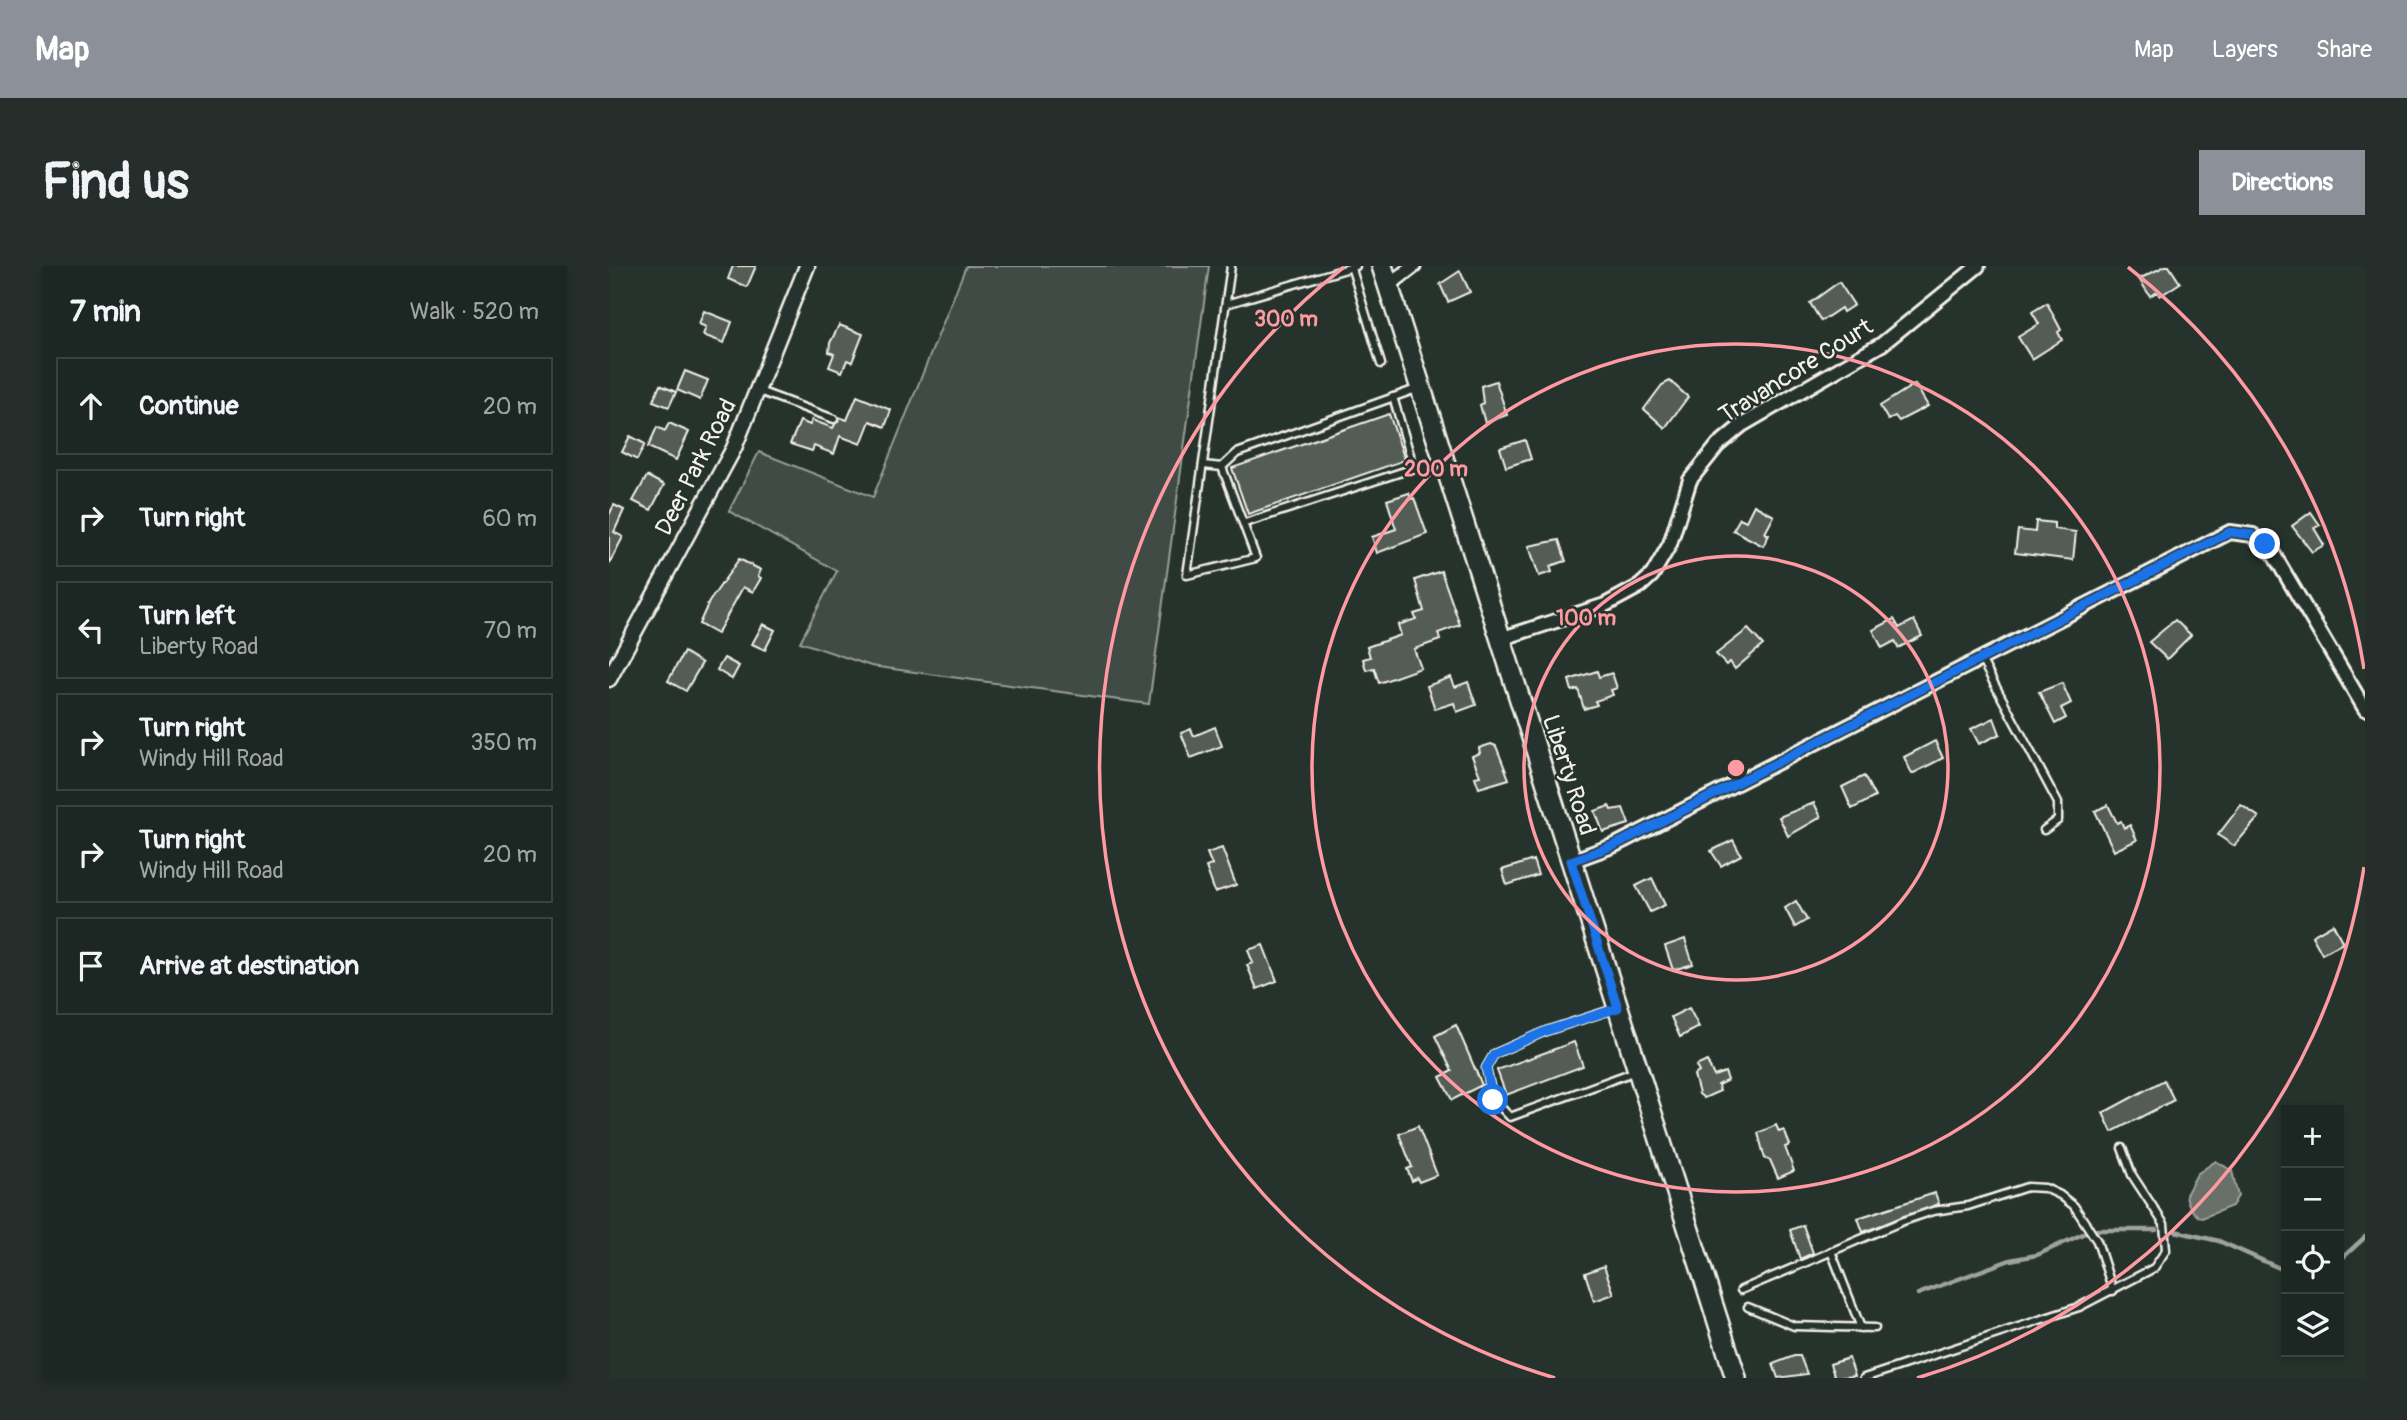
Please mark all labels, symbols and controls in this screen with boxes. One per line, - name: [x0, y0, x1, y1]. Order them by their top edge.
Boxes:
- text: Map: [35, 29, 90, 70]
- text: Map: [2134, 35, 2174, 64]
- text: Layers: [2212, 35, 2278, 64]
- text: Share: [2316, 35, 2372, 64]
- button: Directions: [2199, 150, 2365, 215]
- text: Find us: [42, 152, 189, 213]
- text: 7 min: [70, 293, 141, 330]
- text: Walk · 520 m: [410, 297, 539, 326]
- text: 300 m: [1254, 306, 1318, 333]
- street label: Travancore Court: [1714, 312, 1878, 430]
- icon: ahead: [72, 387, 110, 425]
- text: Continue: [139, 390, 239, 422]
- text: 20 m: [483, 392, 537, 421]
- street label: Deer Park Road: [649, 394, 743, 540]
- text: 200 m: [1404, 456, 1468, 483]
- icon: right: [72, 499, 110, 537]
- text: Turn right: [139, 502, 245, 534]
- text: 60 m: [482, 504, 537, 533]
- route end: [2249, 528, 2280, 559]
- text: Turn left: [139, 600, 235, 632]
- text: 100 m: [1556, 605, 1616, 632]
- icon: left: [72, 611, 110, 649]
- text: 70 m: [484, 616, 537, 645]
- text: Liberty Road: [139, 632, 259, 661]
- street label: Liberty Road: [1536, 711, 1602, 839]
- text: Turn right: [139, 712, 245, 744]
- icon: right: [72, 723, 110, 761]
- text: 350 m: [471, 728, 537, 757]
- text: Windy Hill Road: [139, 744, 284, 773]
- centre of rings: [1724, 756, 1748, 780]
- text: Turn right: [139, 824, 245, 856]
- icon: right: [72, 835, 110, 873]
- text: 20 m: [483, 840, 537, 869]
- text: Windy Hill Road: [139, 856, 284, 885]
- icon: arrive: [72, 947, 110, 985]
- text: Arrive at destination: [139, 950, 359, 982]
- route start: [1477, 1084, 1508, 1115]
- map controls: [2281, 1105, 2344, 1357]
- button: +: [2281, 1105, 2344, 1168]
- button: −: [2281, 1168, 2344, 1231]
- button: locate: [2281, 1231, 2344, 1294]
- button: layers: [2281, 1294, 2344, 1357]

